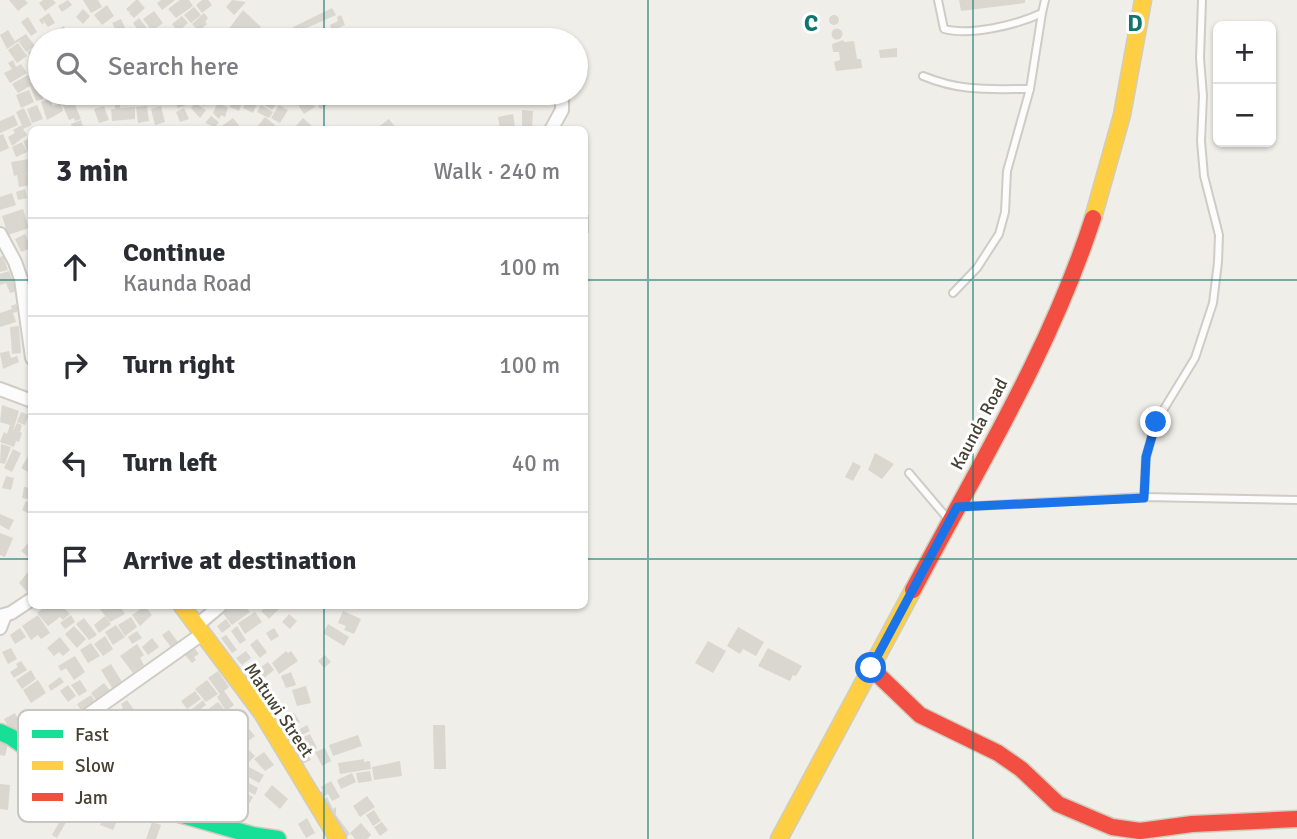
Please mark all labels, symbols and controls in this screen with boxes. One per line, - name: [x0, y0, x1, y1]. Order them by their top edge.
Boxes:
- text: C: [804, 9, 818, 38]
- text: D: [1127, 9, 1143, 38]
- map controls: [1213, 21, 1276, 147]
- button: +: [1213, 21, 1276, 84]
- search box: [28, 28, 588, 105]
- icon: search: [52, 48, 90, 86]
- text: Search here: [108, 51, 239, 83]
- button: −: [1213, 84, 1276, 147]
- text: 3 min: [56, 153, 128, 190]
- text: Walk · 240 m: [434, 157, 560, 186]
- text: Continue: [123, 237, 225, 269]
- icon: ahead: [56, 248, 94, 286]
- text: 100 m: [499, 253, 560, 282]
- text: Kaunda Road: [123, 269, 252, 298]
- icon: right: [56, 346, 94, 384]
- text: Turn right: [123, 349, 235, 381]
- text: 100 m: [499, 351, 560, 380]
- street label: Kaunda Road: [946, 374, 1012, 474]
- route end: [1140, 406, 1171, 437]
- icon: left: [56, 444, 94, 482]
- text: Turn left: [123, 447, 217, 479]
- text: 40 m: [512, 449, 560, 478]
- icon: arrive: [56, 542, 94, 580]
- text: Arrive at destination: [123, 545, 356, 577]
- route start: [855, 652, 886, 683]
- street label: Matuwi Street: [240, 659, 318, 761]
- legend: [18, 710, 248, 822]
- text: Fast: [75, 723, 109, 747]
- text: Slow: [75, 754, 115, 778]
- text: Jam: [75, 786, 108, 810]

